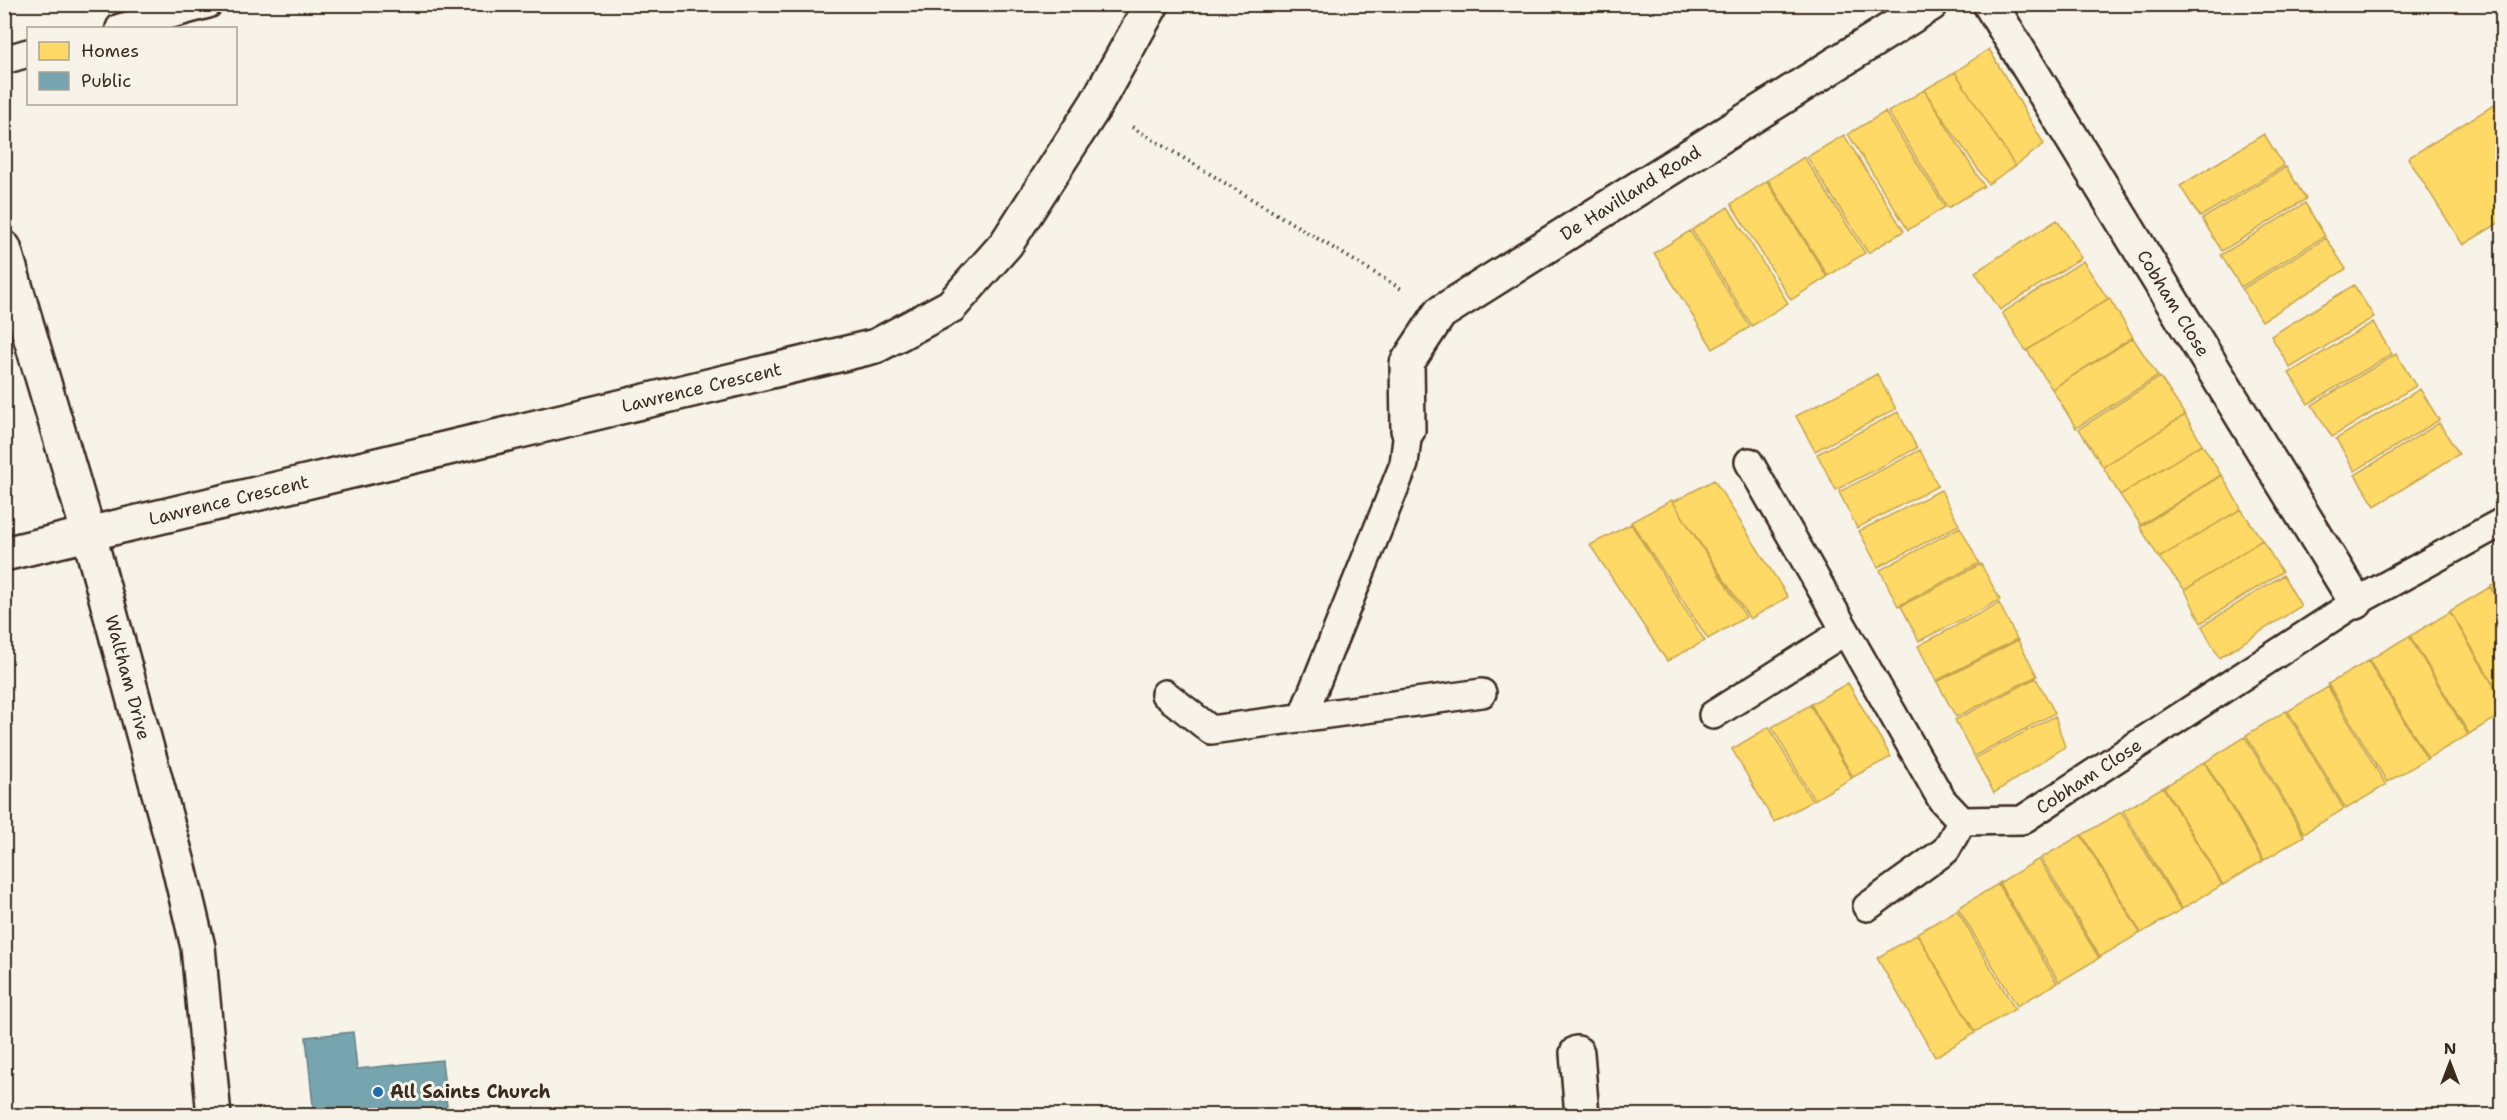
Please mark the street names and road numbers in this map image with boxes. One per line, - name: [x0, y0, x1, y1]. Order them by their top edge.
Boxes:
- street label: De Havilland Road: [1556, 140, 1705, 246]
- street label: Cobham Close: [2131, 245, 2215, 361]
- street label: Lawrence Crescent: [619, 357, 784, 418]
- street label: Lawrence Crescent: [146, 470, 311, 531]
- street label: Waltham Drive: [99, 612, 156, 743]
- street label: Cobham Close: [2031, 733, 2146, 820]

